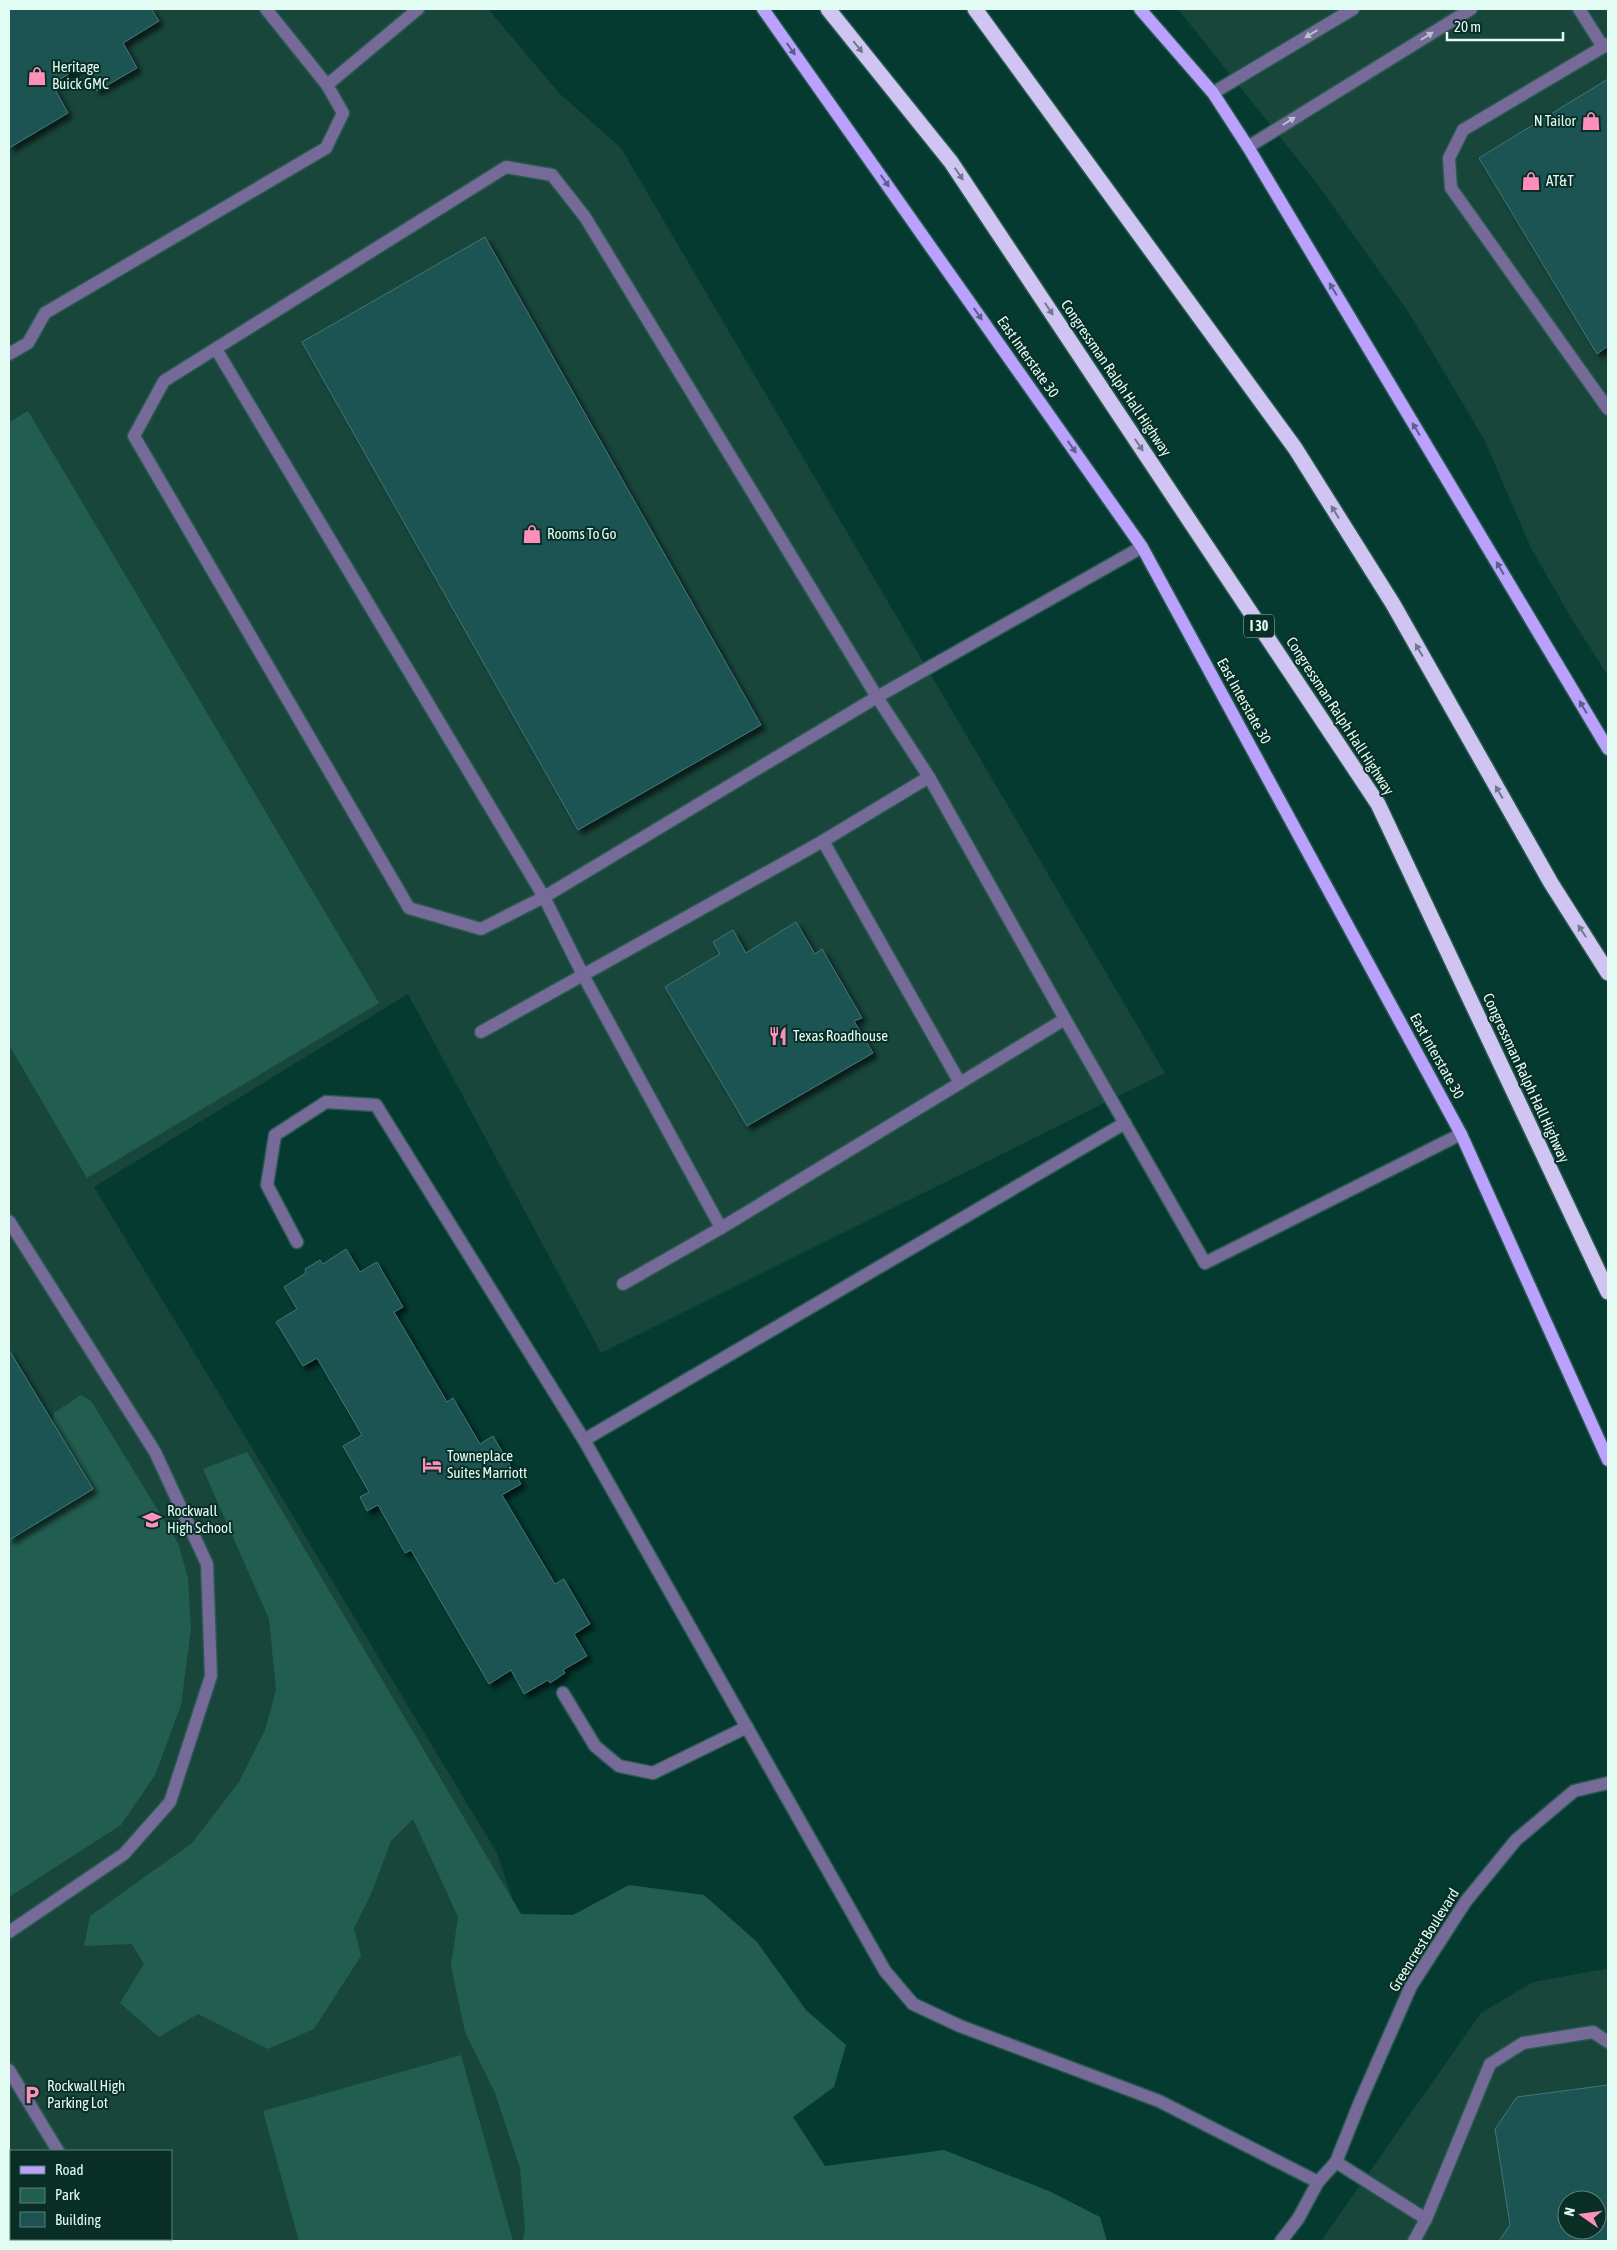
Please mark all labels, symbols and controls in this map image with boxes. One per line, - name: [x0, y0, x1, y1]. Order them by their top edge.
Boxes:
- scale bar: [1447, 10, 1563, 42]
- text: 20 m: [1454, 18, 1481, 35]
- one-way arrow: [1304, 29, 1317, 39]
- one-way arrow: [1421, 31, 1434, 40]
- one-way arrow: [853, 40, 864, 53]
- one-way arrow: [786, 42, 796, 55]
- place label: Heritage Buick GMC: [52, 58, 109, 92]
- shop icon: Heritage Buick GMC: [26, 65, 48, 87]
- shop icon: N Tailor: [1580, 110, 1602, 132]
- place label: N Tailor: [1534, 112, 1577, 129]
- one-way arrow: [1283, 116, 1296, 126]
- one-way arrow: [955, 167, 964, 181]
- shop icon: AT&T: [1520, 170, 1542, 192]
- place label: AT&T: [1546, 172, 1574, 189]
- one-way arrow: [880, 175, 890, 188]
- one-way arrow: [1328, 283, 1337, 296]
- street label: Congressman Ralph Hall Highway: [1058, 296, 1175, 459]
- one-way arrow: [1044, 303, 1054, 316]
- one-way arrow: [973, 307, 983, 321]
- street label: East Interstate 30: [994, 313, 1063, 401]
- one-way arrow: [1412, 422, 1421, 435]
- one-way arrow: [1134, 438, 1144, 451]
- one-way arrow: [1067, 440, 1077, 454]
- one-way arrow: [1330, 505, 1340, 518]
- shop icon: Rooms To Go: [521, 523, 543, 545]
- place label: Rooms To Go: [547, 525, 617, 542]
- one-way arrow: [1495, 561, 1504, 574]
- road number: I 30: [1244, 614, 1274, 638]
- street label: Congressman Ralph Hall Highway: [1283, 634, 1398, 798]
- one-way arrow: [1415, 644, 1424, 657]
- street label: East Interstate 30: [1214, 655, 1275, 747]
- one-way arrow: [1579, 701, 1588, 714]
- one-way arrow: [1495, 785, 1504, 798]
- one-way arrow: [1578, 925, 1587, 938]
- street label: Congressman Ralph Hall Highway: [1480, 990, 1573, 1165]
- street label: East Interstate 30: [1407, 1010, 1468, 1102]
- restaurant icon: Texas Roadhouse: [767, 1025, 789, 1047]
- place label: Texas Roadhouse: [793, 1027, 888, 1044]
- place label: Towneplace Suites Marriott: [447, 1447, 527, 1481]
- hotel icon: Towneplace Suites Marriott: [421, 1454, 443, 1476]
- place label: Rockwall High School: [167, 1502, 232, 1536]
- school or university icon: Rockwall High School: [141, 1509, 163, 1531]
- street label: Greencrest Boulevard: [1385, 1885, 1462, 1994]
- place label: Rockwall High Parking Lot: [47, 2077, 125, 2111]
- parking icon: Rockwall High Parking Lot: [21, 2084, 43, 2106]
- legend: [10, 2150, 172, 2240]
- text: Road: [55, 2161, 84, 2178]
- text: Park: [55, 2186, 80, 2203]
- north arrow: [1557, 2190, 1607, 2240]
- text: N: [1561, 2206, 1578, 2218]
- text: Building: [55, 2211, 101, 2228]

